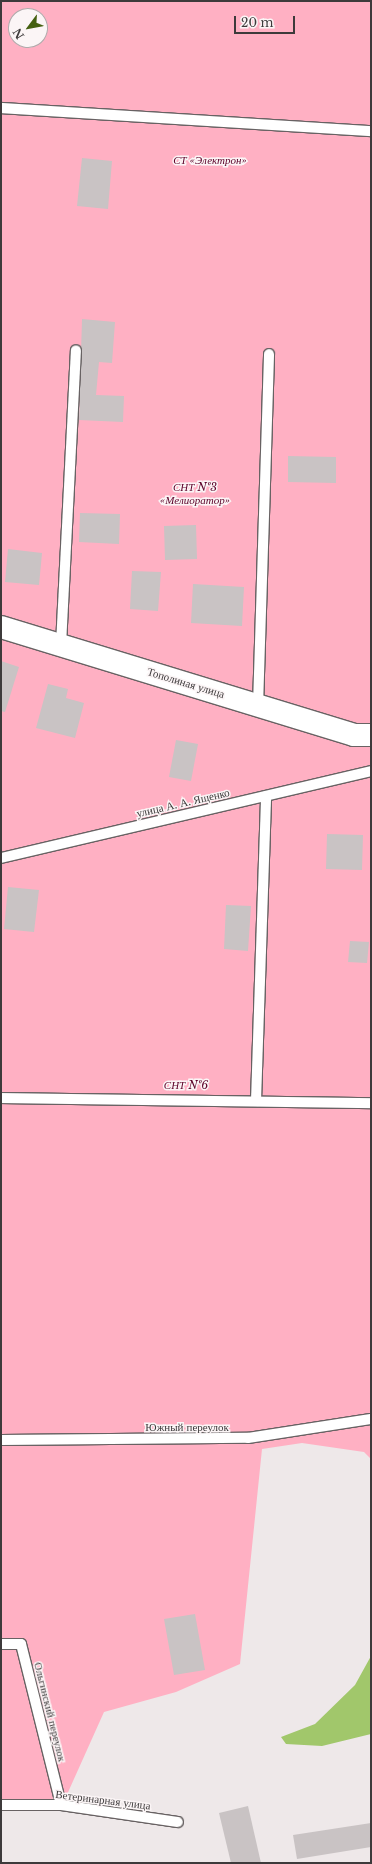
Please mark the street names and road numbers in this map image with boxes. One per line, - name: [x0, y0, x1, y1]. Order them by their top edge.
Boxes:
- street label: Тополиная улица: [146, 665, 226, 701]
- street label: улица А. А. Ященко: [135, 786, 231, 820]
- street label: Южный переулок: [145, 1420, 229, 1434]
- street label: Ольгинский переулок: [31, 1661, 69, 1763]
- street label: Ветеринарная улица: [55, 1788, 151, 1812]

